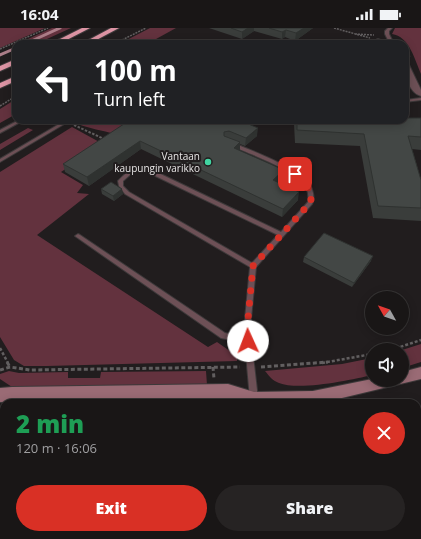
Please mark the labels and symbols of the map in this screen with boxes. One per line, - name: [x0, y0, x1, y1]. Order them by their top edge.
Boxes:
- place label: Vantaan kaupungin varikko: [114, 149, 200, 175]
- marker: Vantaan kaupungin varikko: [203, 157, 213, 167]
- pin: [278, 157, 312, 191]
- north arrow: [365, 291, 409, 335]
- position arrow: [227, 320, 269, 362]

